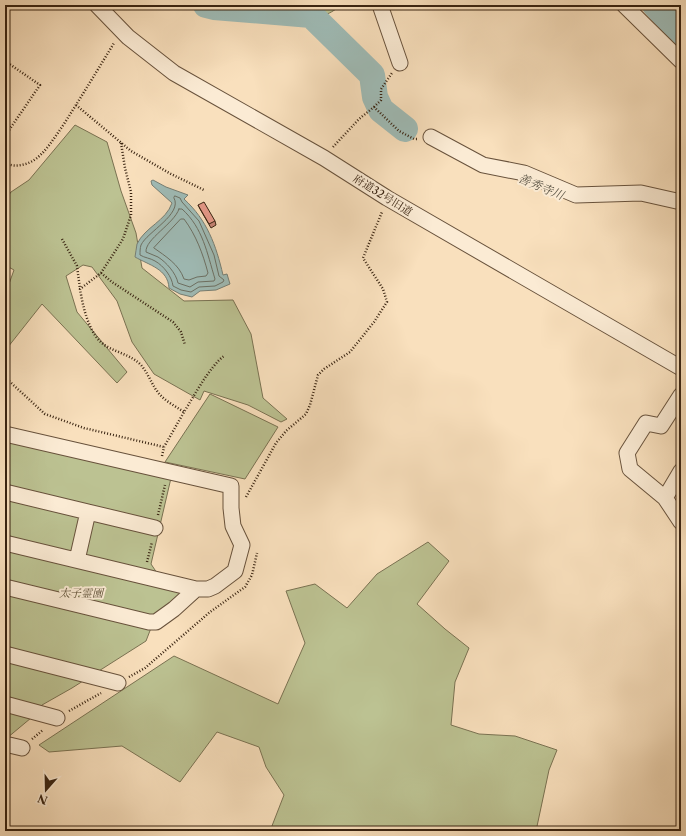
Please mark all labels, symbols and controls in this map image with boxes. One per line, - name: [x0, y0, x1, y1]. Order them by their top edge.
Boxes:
- water label: 善秀寺川: [516, 170, 568, 204]
- street label: 府道32号旧道: [351, 171, 415, 219]
- park label: 太子霊園: [59, 586, 105, 600]
- north arrow: [26, 770, 66, 810]
- text: N: [35, 791, 49, 808]

